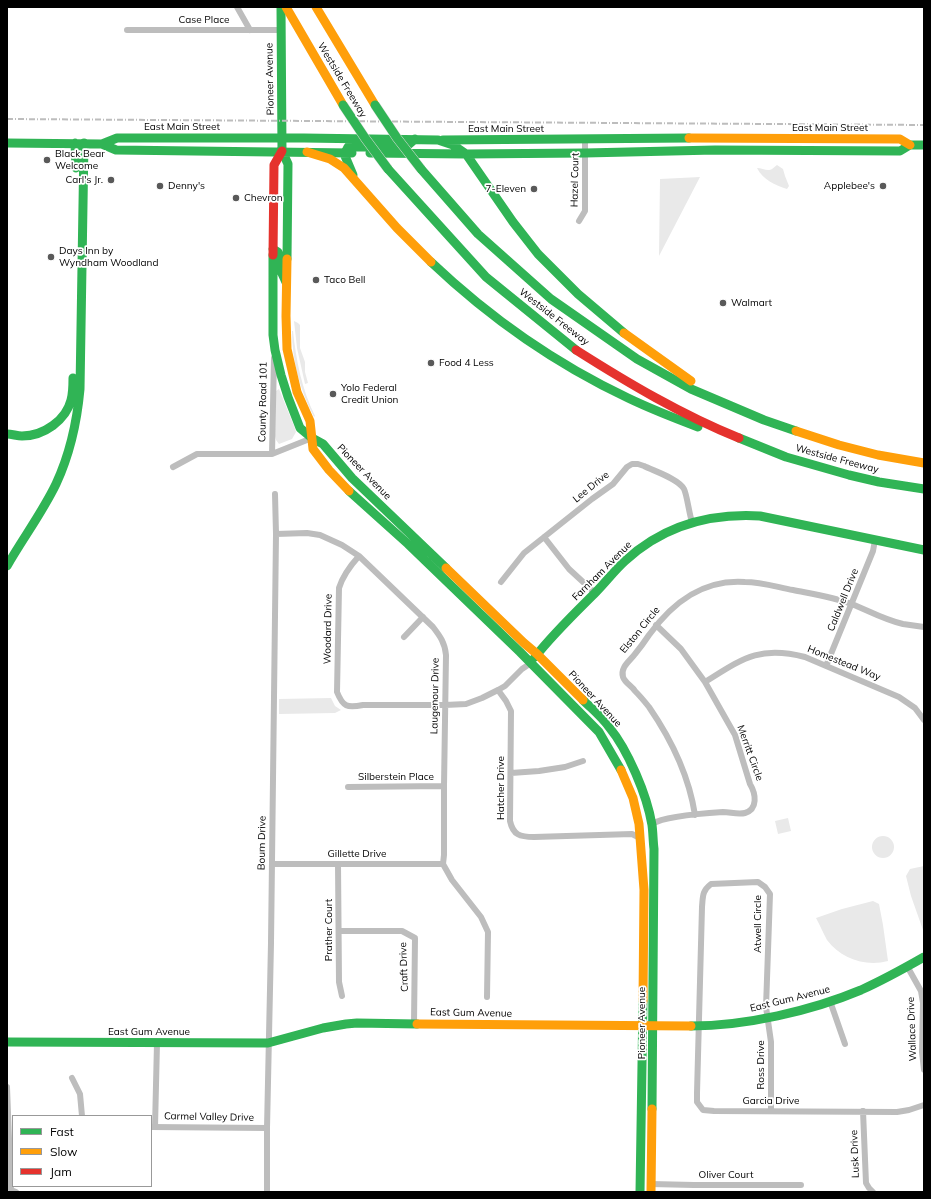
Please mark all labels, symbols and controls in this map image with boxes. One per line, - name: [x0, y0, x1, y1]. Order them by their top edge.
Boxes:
- street label: Case Place: [179, 14, 229, 26]
- street label: Westside Freeway: [315, 40, 369, 120]
- street label: Pioneer Avenue: [263, 43, 277, 115]
- street label: East Main Street: [144, 121, 220, 133]
- street label: East Main Street: [792, 122, 868, 134]
- street label: East Main Street: [468, 123, 544, 135]
- place label: Black Bear Welcome: [55, 148, 105, 172]
- street label: Hazel Court: [569, 153, 581, 207]
- marker: Black Bear Welcome: [42, 155, 52, 165]
- place label: Carl's Jr.: [66, 174, 103, 186]
- marker: Carl's Jr.: [106, 175, 116, 185]
- place label: Denny's: [168, 180, 205, 192]
- place label: Applebee's: [824, 180, 875, 192]
- marker: Denny's: [155, 181, 165, 191]
- marker: Applebee's: [878, 181, 888, 191]
- place label: 7-Eleven: [486, 183, 526, 195]
- marker: 7-Eleven: [529, 184, 539, 194]
- place label: Chevron: [244, 192, 283, 204]
- marker: Chevron: [231, 193, 241, 203]
- place label: Days Inn by Wyndham Woodland: [59, 245, 158, 268]
- marker: Days Inn by Wyndham Woodland: [46, 252, 56, 262]
- place label: Taco Bell: [324, 274, 365, 286]
- marker: Taco Bell: [311, 275, 321, 285]
- street label: Westside Freeway: [517, 286, 591, 348]
- place label: Walmart: [731, 297, 772, 309]
- marker: Walmart: [718, 298, 728, 308]
- place label: Food 4 Less: [439, 357, 494, 369]
- marker: Food 4 Less: [426, 358, 436, 368]
- street label: County Road 101: [256, 362, 270, 442]
- place label: Yolo Federal Credit Union: [341, 382, 398, 406]
- marker: Yolo Federal Credit Union: [328, 389, 338, 399]
- street label: Pioneer Avenue: [335, 442, 393, 502]
- street label: Westside Freeway: [794, 442, 880, 476]
- street label: Lee Drive: [570, 469, 612, 505]
- street label: Farnham Avenue: [570, 539, 634, 603]
- street label: Caldwell Drive: [825, 567, 861, 633]
- street label: Woodard Drive: [321, 594, 335, 664]
- street label: Elston Circle: [618, 604, 662, 656]
- street label: Homestead Way: [806, 643, 882, 683]
- street label: Laugenour Drive: [428, 658, 442, 734]
- street label: Pioneer Avenue: [566, 668, 624, 730]
- street label: Merritt Circle: [734, 723, 766, 783]
- street label: Hatcher Drive: [495, 756, 507, 820]
- street label: Silberstein Place: [358, 771, 434, 783]
- street label: Bourn Drive: [256, 816, 268, 870]
- street label: Gillette Drive: [328, 848, 386, 860]
- street label: Atwell Circle: [752, 895, 764, 953]
- street label: Prather Court: [323, 899, 335, 961]
- street label: Craft Drive: [397, 942, 411, 992]
- street label: East Gum Avenue: [749, 983, 831, 1015]
- street label: Pioneer Avenue: [636, 987, 648, 1059]
- street label: Wallace Drive: [905, 997, 919, 1061]
- street label: East Gum Avenue: [430, 1006, 512, 1020]
- street label: East Gum Avenue: [108, 1026, 190, 1038]
- street label: Ross Drive: [755, 1040, 767, 1090]
- street label: Garcia Drive: [743, 1095, 799, 1107]
- street label: Carmel Valley Drive: [164, 1110, 254, 1124]
- legend: [12, 1115, 152, 1187]
- text: Fast: [50, 1124, 74, 1139]
- street label: Lusk Drive: [848, 1130, 862, 1178]
- text: Slow: [50, 1144, 78, 1159]
- text: Jam: [50, 1164, 72, 1179]
- street label: Oliver Court: [699, 1169, 753, 1181]

